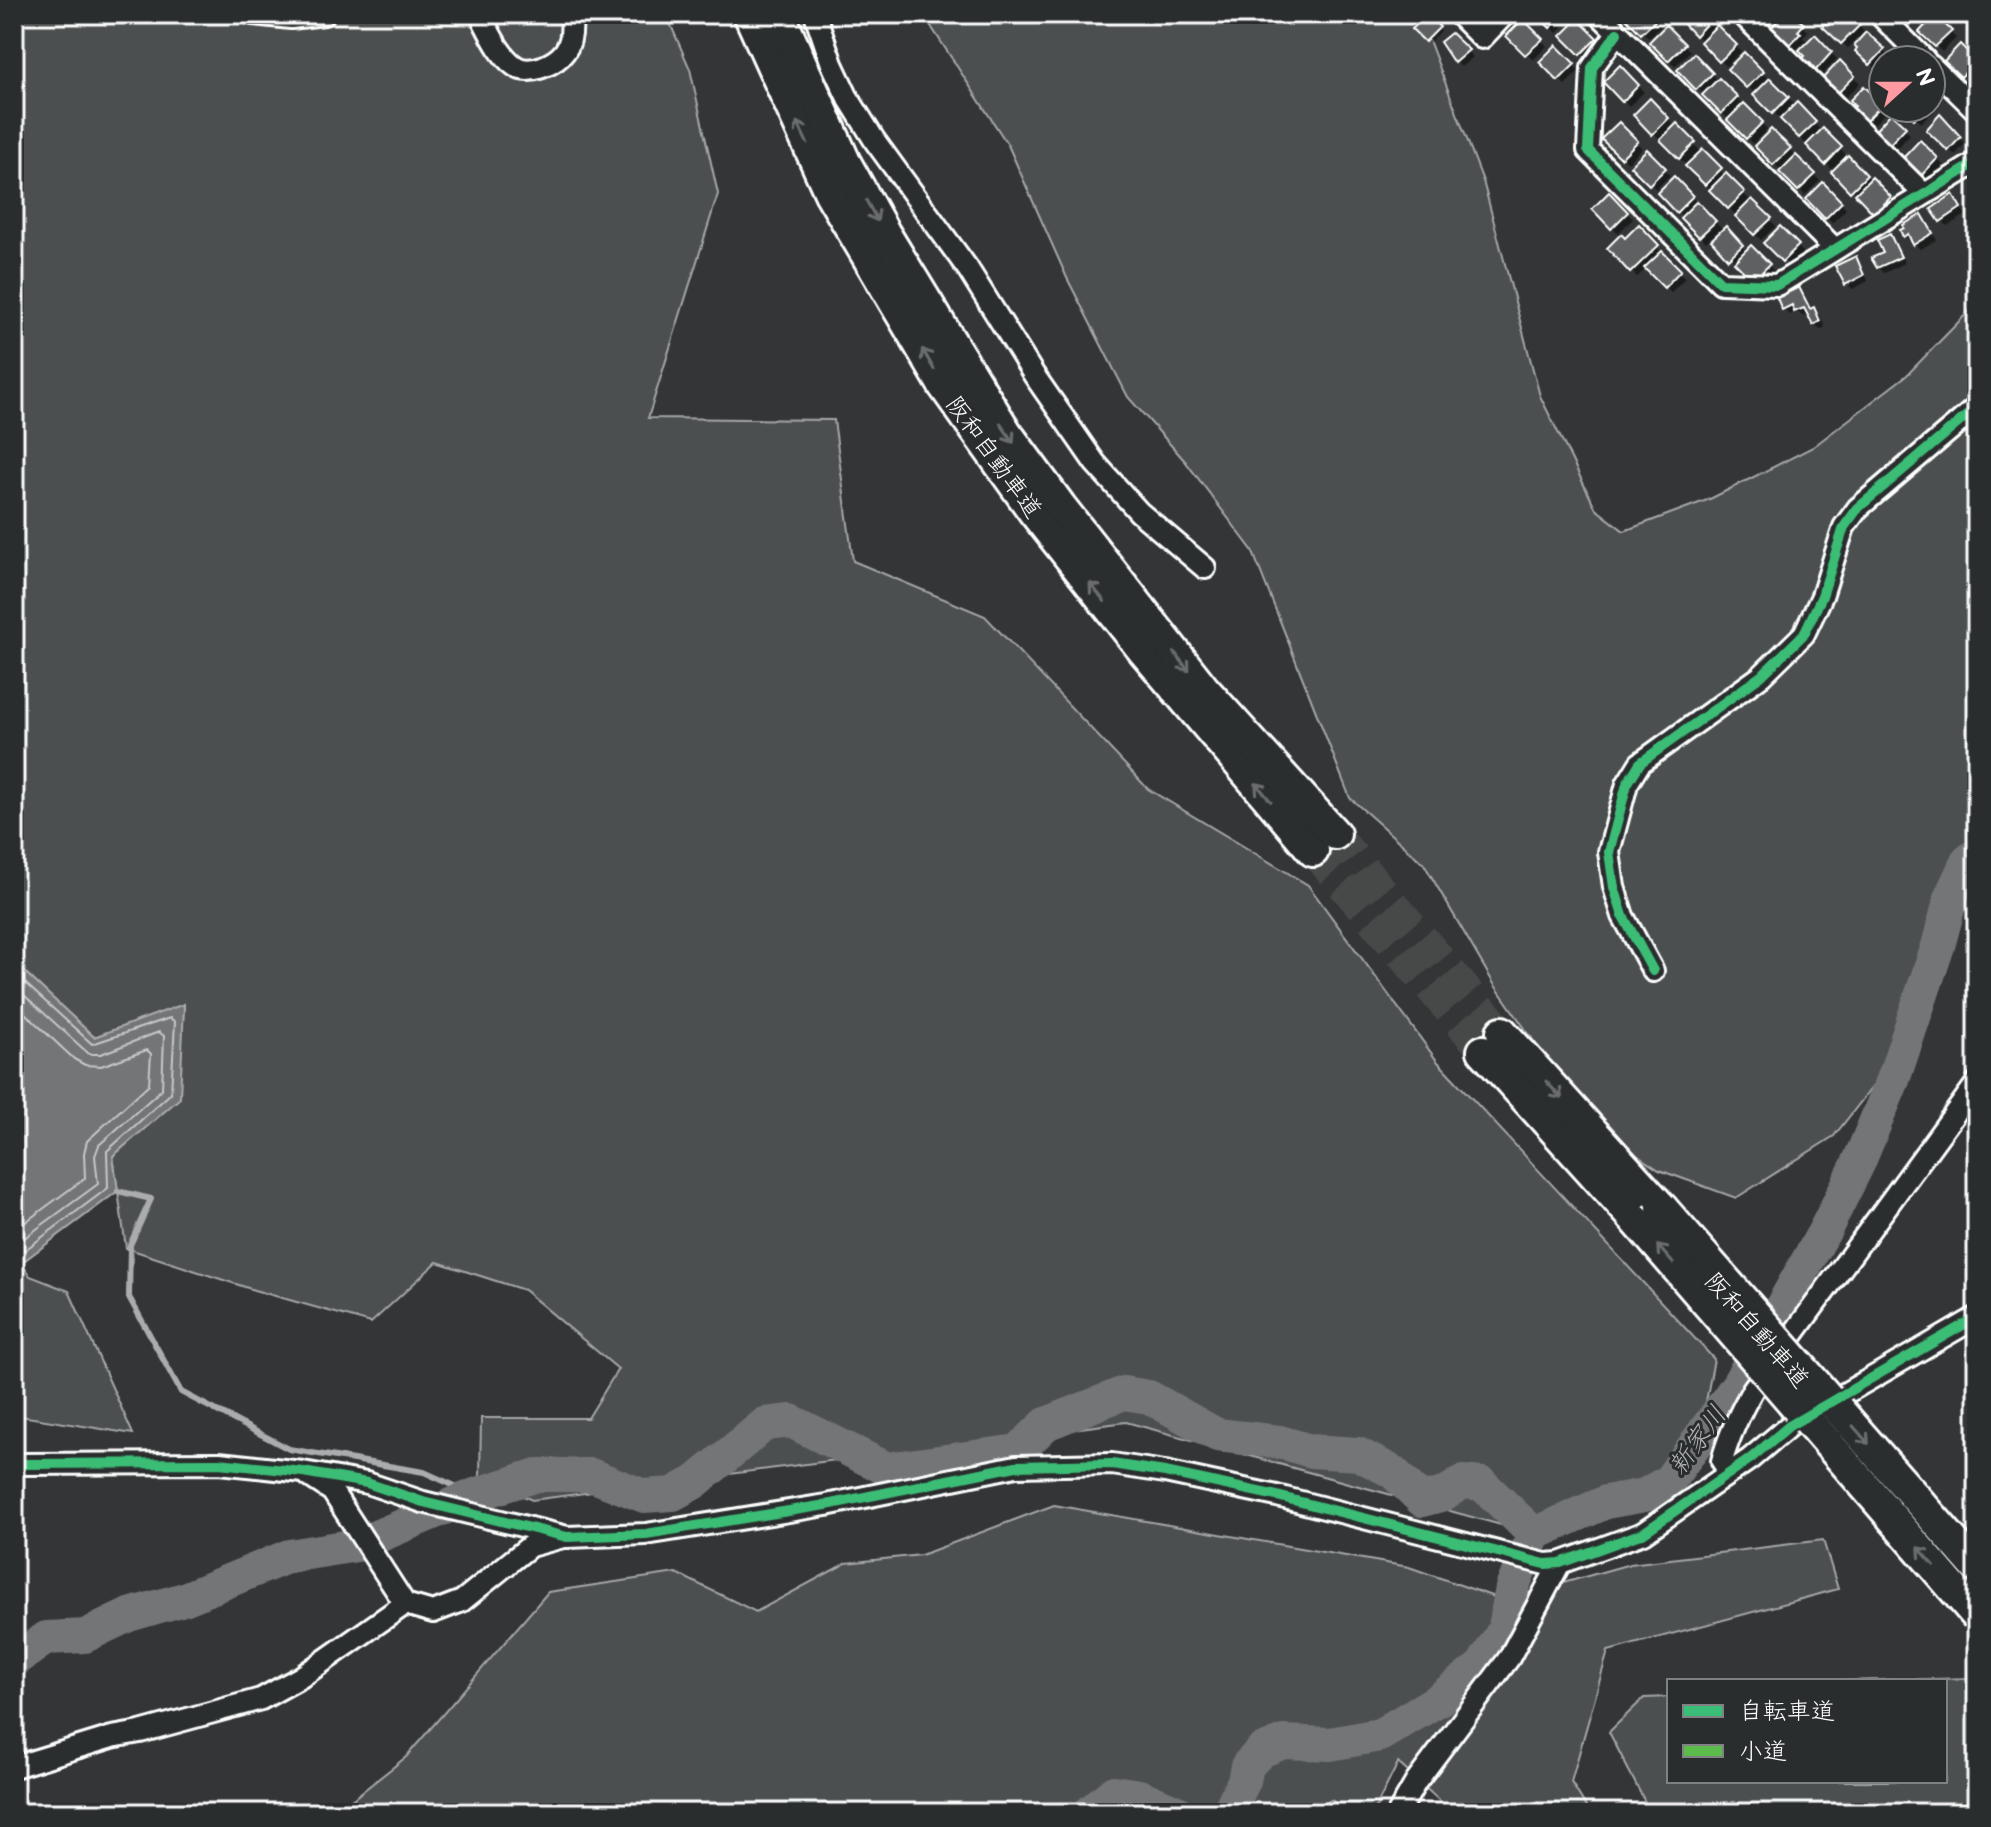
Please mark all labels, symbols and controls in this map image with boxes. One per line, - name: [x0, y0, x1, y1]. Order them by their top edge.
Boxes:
- north arrow: [1867, 44, 1947, 124]
- text: N: [1909, 65, 1940, 90]
- one-way arrow: [794, 120, 809, 144]
- one-way arrow: [864, 199, 880, 222]
- one-way arrow: [920, 348, 936, 371]
- street label: 阪和自動車道: [940, 391, 1048, 524]
- one-way arrow: [999, 421, 1016, 443]
- one-way arrow: [1088, 582, 1106, 603]
- one-way arrow: [1174, 651, 1191, 672]
- one-way arrow: [1254, 782, 1272, 803]
- one-way arrow: [1545, 1079, 1563, 1099]
- one-way arrow: [1656, 1244, 1674, 1264]
- street label: 阪和自動車道: [1698, 1266, 1815, 1394]
- water label: 新家川: [1663, 1400, 1734, 1482]
- one-way arrow: [1851, 1425, 1869, 1445]
- one-way arrow: [1917, 1547, 1935, 1567]
- legend: [1667, 1679, 1947, 1783]
- text: 自転車道: [1739, 1697, 1835, 1726]
- text: 小道: [1739, 1737, 1787, 1766]

